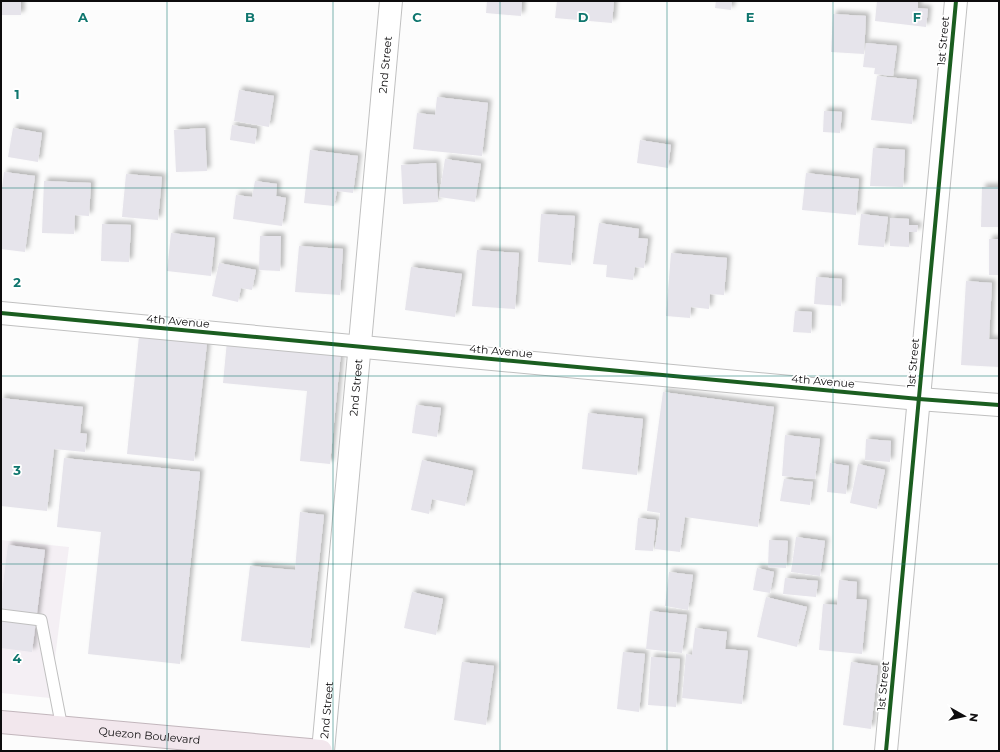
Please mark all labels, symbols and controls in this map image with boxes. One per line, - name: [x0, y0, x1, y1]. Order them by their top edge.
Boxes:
- text: A: [77, 9, 89, 25]
- text: B: [245, 9, 255, 25]
- text: C: [412, 9, 422, 25]
- text: D: [578, 9, 589, 25]
- text: E: [746, 9, 755, 25]
- text: F: [913, 9, 921, 25]
- street label: 1st Street: [934, 15, 952, 66]
- street label: 2nd Street: [376, 35, 395, 94]
- text: 1: [14, 86, 20, 102]
- text: 2: [13, 274, 21, 290]
- street label: 4th Avenue: [146, 311, 211, 331]
- street label: 1st Street: [904, 337, 922, 388]
- street label: 4th Avenue: [469, 341, 534, 361]
- street label: 2nd Street: [346, 358, 366, 417]
- street label: 4th Avenue: [791, 371, 856, 391]
- text: 3: [12, 462, 21, 478]
- text: 4: [13, 650, 22, 666]
- street label: 1st Street: [874, 660, 892, 711]
- street label: 2nd Street: [317, 680, 336, 739]
- north arrow: [944, 696, 984, 736]
- text: N: [966, 712, 981, 723]
- street label: Quezon Boulevard: [98, 724, 201, 747]

